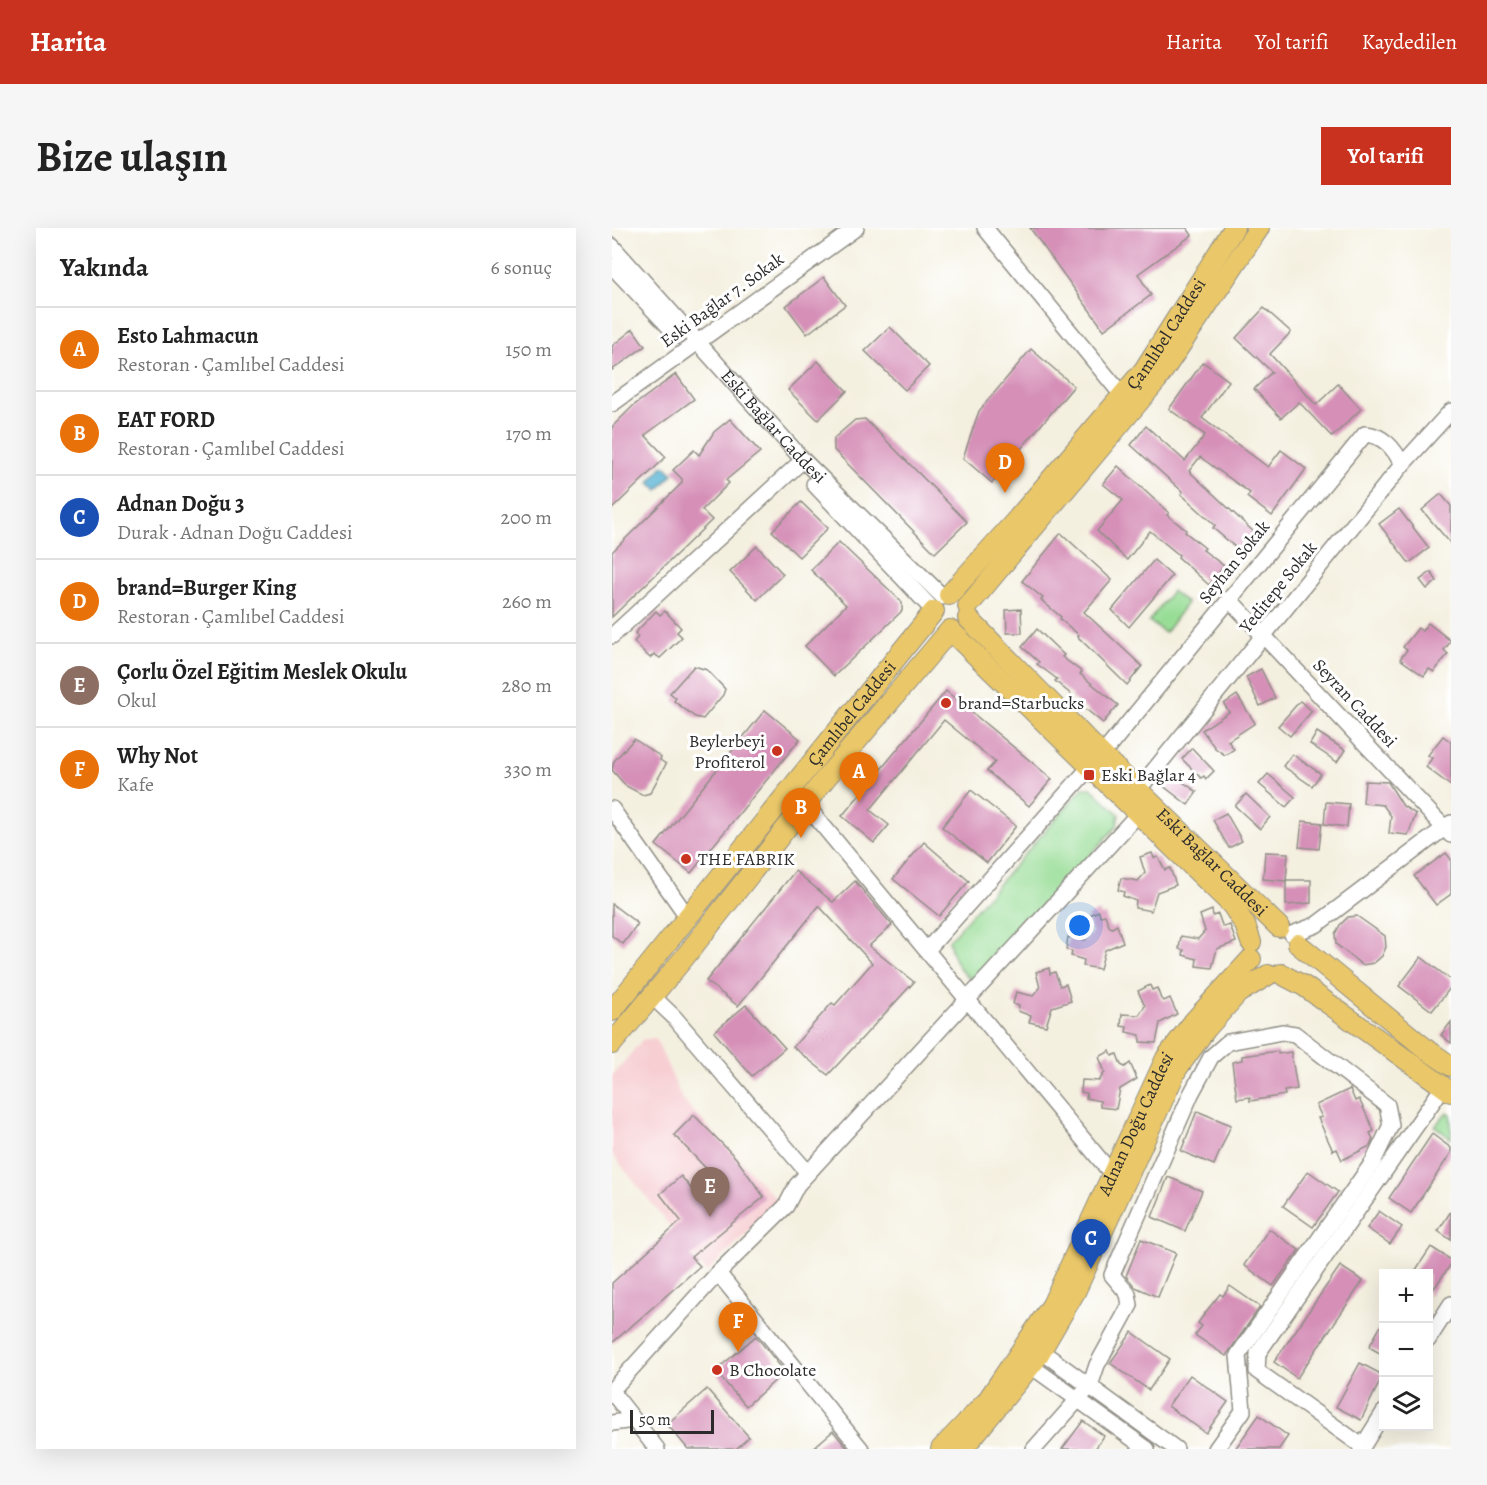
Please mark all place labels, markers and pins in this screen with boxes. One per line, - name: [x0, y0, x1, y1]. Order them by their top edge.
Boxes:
- pin: D: [986, 444, 1024, 493]
- place label: brand=Starbucks: [958, 691, 1084, 715]
- marker: brand=Starbucks: [939, 696, 953, 710]
- place label: Beylerbeyi Profiterol: [689, 729, 766, 774]
- marker: Beylerbeyi Profiterol: [770, 744, 784, 758]
- pin: A: [840, 752, 878, 802]
- place label: Eski Bağlar 4: [1101, 763, 1196, 787]
- marker: Eski Bağlar 4: [1082, 768, 1096, 782]
- pin: B: [782, 788, 820, 838]
- place label: THE FABRIK: [698, 847, 795, 871]
- marker: THE FABRIK: [679, 852, 693, 866]
- pin: E: [690, 1168, 730, 1217]
- pin: C: [1072, 1220, 1110, 1269]
- pin: F: [718, 1302, 758, 1352]
- place label: B Chocolate: [729, 1358, 816, 1382]
- marker: B Chocolate: [710, 1363, 724, 1377]

